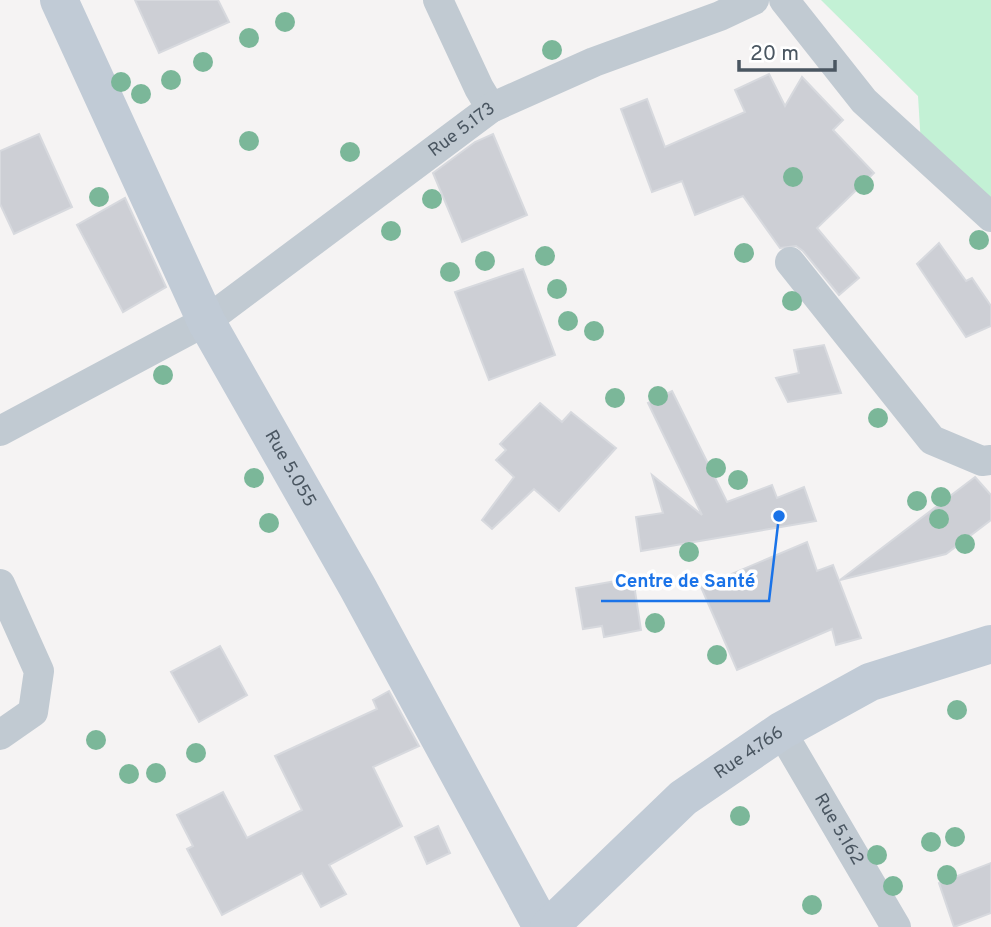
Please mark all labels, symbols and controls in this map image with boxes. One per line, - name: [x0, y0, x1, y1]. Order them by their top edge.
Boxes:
- scale bar: [739, 28, 835, 72]
- text: 20 m: [750, 41, 799, 68]
- street label: Rue 5.173: [424, 97, 500, 162]
- street label: Rue 5.055: [259, 426, 321, 511]
- callout: Centre de Santé: [601, 561, 769, 601]
- text: Centre de Santé: [615, 570, 755, 594]
- street label: Rue 4.766: [710, 721, 788, 785]
- street label: Rue 5.162: [809, 789, 869, 869]

